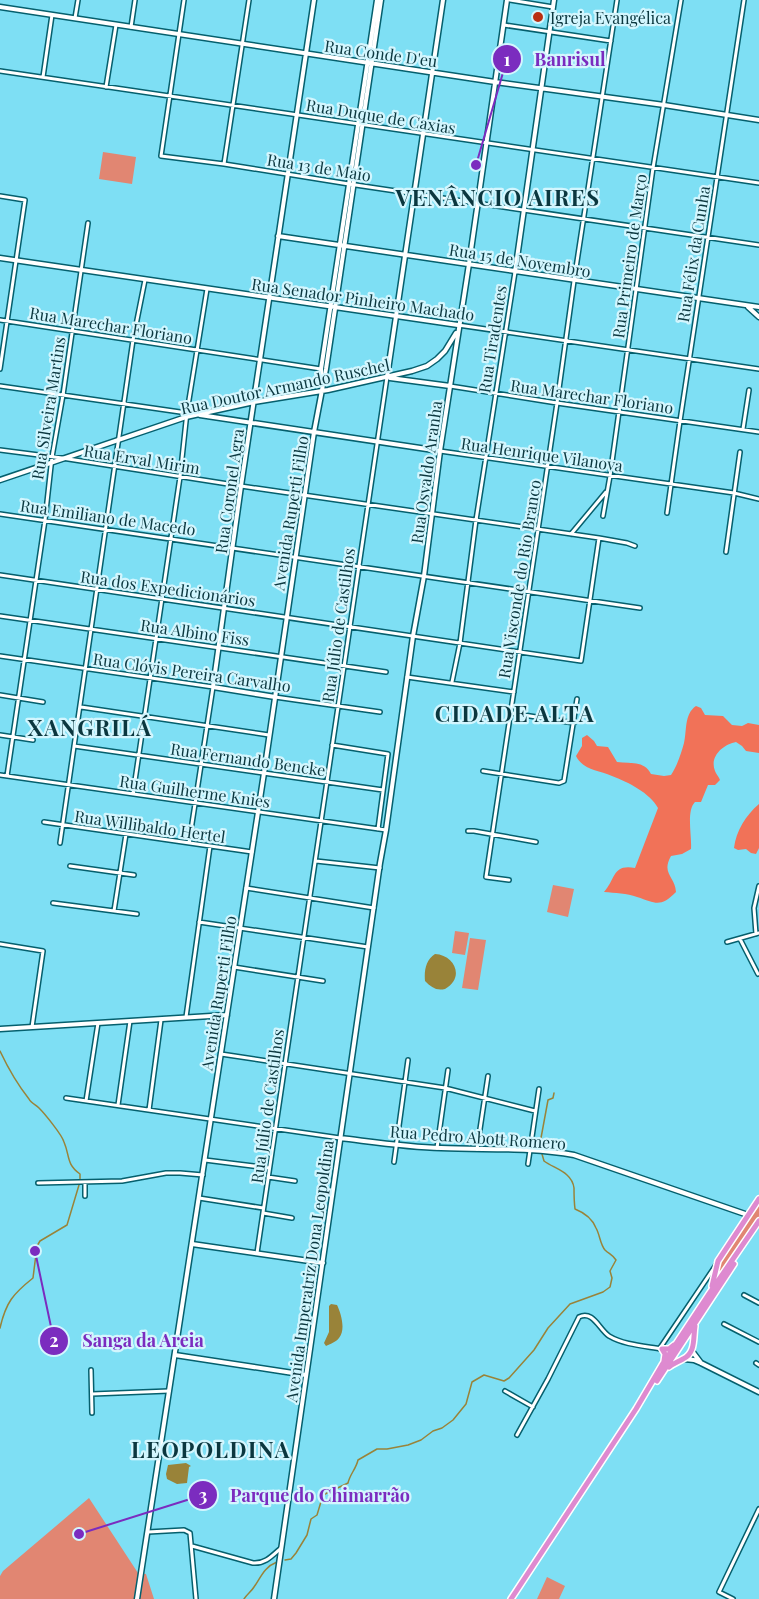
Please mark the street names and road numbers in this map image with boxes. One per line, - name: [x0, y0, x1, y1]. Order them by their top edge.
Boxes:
- street label: Rua Conde D'eu: [323, 35, 439, 71]
- street label: Rua Duque de Caxias: [305, 94, 457, 138]
- street label: Rua 13 de Maio: [266, 148, 373, 186]
- street label: Rua Primeiro de Março: [607, 172, 651, 339]
- street label: Rua Félix da Cunha: [672, 184, 714, 324]
- street label: Rua 15 de Novembro: [448, 238, 593, 282]
- street label: Rua Senador Pinheiro Machado: [250, 273, 476, 325]
- street label: Rua Tiradentes: [473, 284, 511, 394]
- street label: Rua Marechar Floriano: [28, 302, 194, 348]
- street label: Rua Silveira Martins: [26, 335, 70, 481]
- street label: Rua Doutor Armando Ruschel: [178, 353, 392, 418]
- street label: Rua Marechar Floriano: [509, 374, 675, 418]
- street label: Rua Osvaldo Aranha: [406, 399, 446, 545]
- street label: Rua Coronel Agra: [210, 427, 248, 555]
- street label: Rua Henrique Vilanova: [460, 432, 624, 476]
- street label: Avenida Ruperti Filho: [267, 434, 313, 593]
- street label: Rua Erval Mirim: [82, 439, 202, 479]
- street label: Rua Visconde do Rio Branco: [493, 478, 545, 680]
- street label: Rua Emiliano de Macedo: [19, 494, 197, 540]
- street label: Rua Júlio de Castilhos: [317, 547, 359, 703]
- street label: Rua dos Expedicionários: [79, 565, 257, 611]
- street label: Rua Albino Fiss: [139, 614, 251, 650]
- street label: Rua Clóvis Pereira Carvalho: [92, 648, 292, 696]
- street label: Rua Fernando Bencke: [169, 738, 327, 780]
- street label: Rua Guilherme Knies: [118, 770, 272, 812]
- street label: Rua Willibaldo Hertel: [73, 805, 227, 847]
- street label: Avenida Ruperti Filho: [195, 914, 241, 1073]
- street label: Rua Júlio de Castilhos: [246, 1028, 288, 1184]
- street label: Rua Pedro Abott Romero: [389, 1120, 567, 1154]
- street label: Avenida Imperatriz Dona Leopoldina: [280, 1139, 338, 1404]

